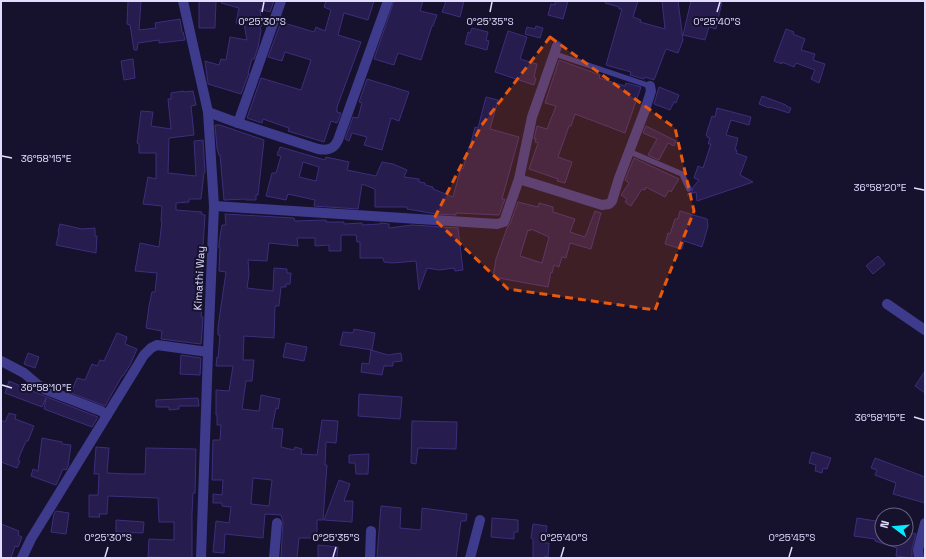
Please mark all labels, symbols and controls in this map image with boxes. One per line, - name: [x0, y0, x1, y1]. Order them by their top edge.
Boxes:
- text: 0°25'30"S: [238, 15, 286, 28]
- text: 0°25'35"S: [466, 15, 514, 28]
- text: 0°25'40"S: [693, 15, 741, 28]
- text: 36°58'15"E: [21, 152, 72, 165]
- text: 36°58'20"E: [853, 181, 907, 194]
- street label: Kimathi Way: [190, 245, 208, 311]
- text: 36°58'10"E: [20, 381, 72, 394]
- text: 36°58'15"E: [855, 411, 906, 424]
- north arrow: [874, 507, 914, 547]
- text: N: [877, 519, 892, 530]
- text: 0°25'30"S: [84, 531, 132, 544]
- text: 0°25'35"S: [312, 531, 360, 544]
- text: 0°25'40"S: [540, 531, 588, 544]
- text: 0°25'45"S: [769, 531, 815, 544]

